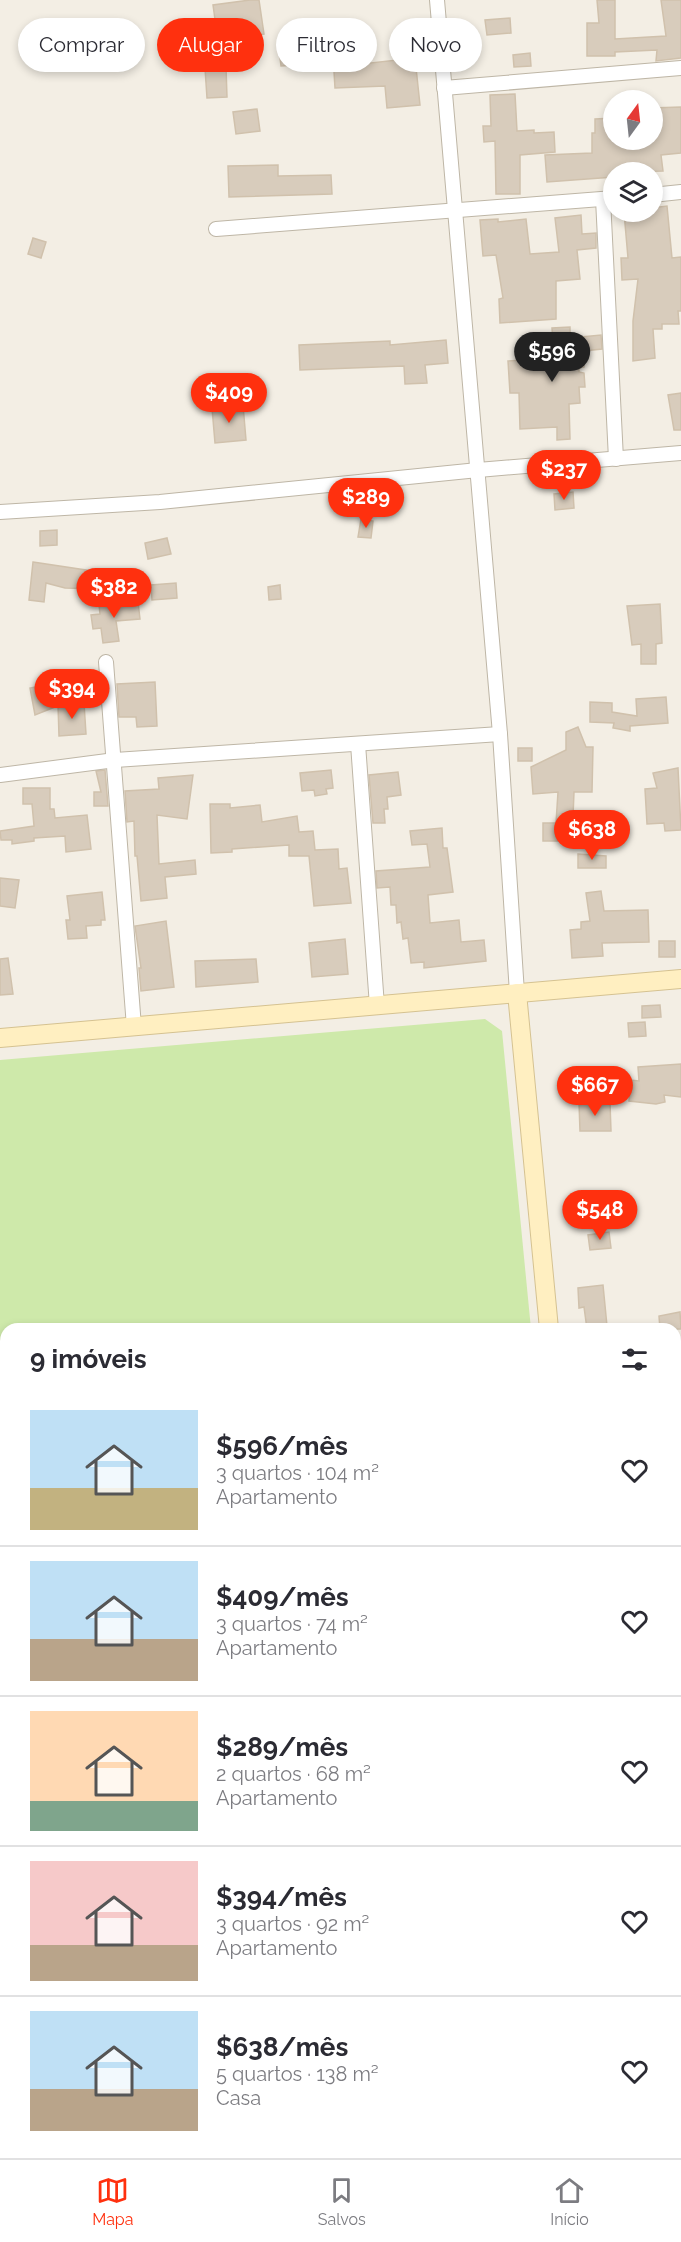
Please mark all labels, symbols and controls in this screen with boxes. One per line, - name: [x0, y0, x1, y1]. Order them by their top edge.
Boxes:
- chip: Comprar: [18, 18, 145, 72]
- chip: Alugar: [157, 18, 264, 72]
- chip: Filtros: [276, 18, 377, 72]
- chip: Novo: [389, 18, 482, 72]
- north arrow: [603, 90, 663, 150]
- map controls: [603, 90, 663, 222]
- button: layers: [603, 162, 663, 222]
- pin: $596: [516, 332, 588, 383]
- text: $596: [528, 339, 576, 363]
- pin: $409: [193, 373, 265, 424]
- text: $409: [205, 380, 253, 404]
- pin: $237: [528, 450, 600, 501]
- text: $237: [541, 457, 587, 481]
- pin: $289: [330, 478, 402, 529]
- text: $289: [342, 485, 390, 509]
- pin: $382: [78, 568, 150, 619]
- text: $382: [90, 575, 138, 599]
- pin: $394: [36, 669, 108, 720]
- text: $394: [49, 676, 95, 700]
- pin: $638: [556, 810, 628, 861]
- text: $638: [568, 817, 616, 841]
- pin: $667: [559, 1066, 631, 1117]
- text: $667: [571, 1073, 619, 1097]
- pin: $548: [564, 1190, 636, 1241]
- text: $548: [576, 1197, 624, 1221]
- icon: filters: [618, 1343, 651, 1376]
- text: 9 imóveis: [30, 1344, 147, 1374]
- text: $596/mês: [216, 1431, 348, 1461]
- icon: home: [78, 1434, 150, 1506]
- icon: heart: [618, 1454, 651, 1487]
- text: 3 quartos · 104 m²: [216, 1461, 379, 1485]
- text: Apartamento: [216, 1485, 338, 1509]
- text: $409/mês: [216, 1582, 349, 1612]
- icon: home: [78, 1585, 150, 1657]
- icon: heart: [618, 1605, 651, 1638]
- text: 3 quartos · 74 m²: [216, 1612, 368, 1636]
- text: Apartamento: [216, 1636, 338, 1660]
- text: $289/mês: [216, 1732, 348, 1762]
- icon: home: [78, 1735, 150, 1807]
- icon: heart: [618, 1755, 651, 1788]
- text: 2 quartos · 68 m²: [216, 1762, 371, 1786]
- text: Apartamento: [216, 1786, 338, 1810]
- text: $394/mês: [216, 1882, 347, 1912]
- icon: home: [78, 1885, 150, 1957]
- icon: heart: [618, 1905, 651, 1938]
- text: 3 quartos · 92 m²: [216, 1912, 369, 1936]
- text: Apartamento: [216, 1936, 338, 1960]
- text: $638/mês: [216, 2032, 348, 2062]
- icon: home: [78, 2035, 150, 2107]
- icon: heart: [618, 2055, 651, 2088]
- text: 5 quartos · 138 m²: [216, 2062, 379, 2086]
- text: Casa: [216, 2086, 261, 2110]
- tab: Mapa: [92, 2174, 133, 2229]
- tab: Salvos: [318, 2174, 366, 2229]
- tab: Início: [550, 2174, 589, 2229]

